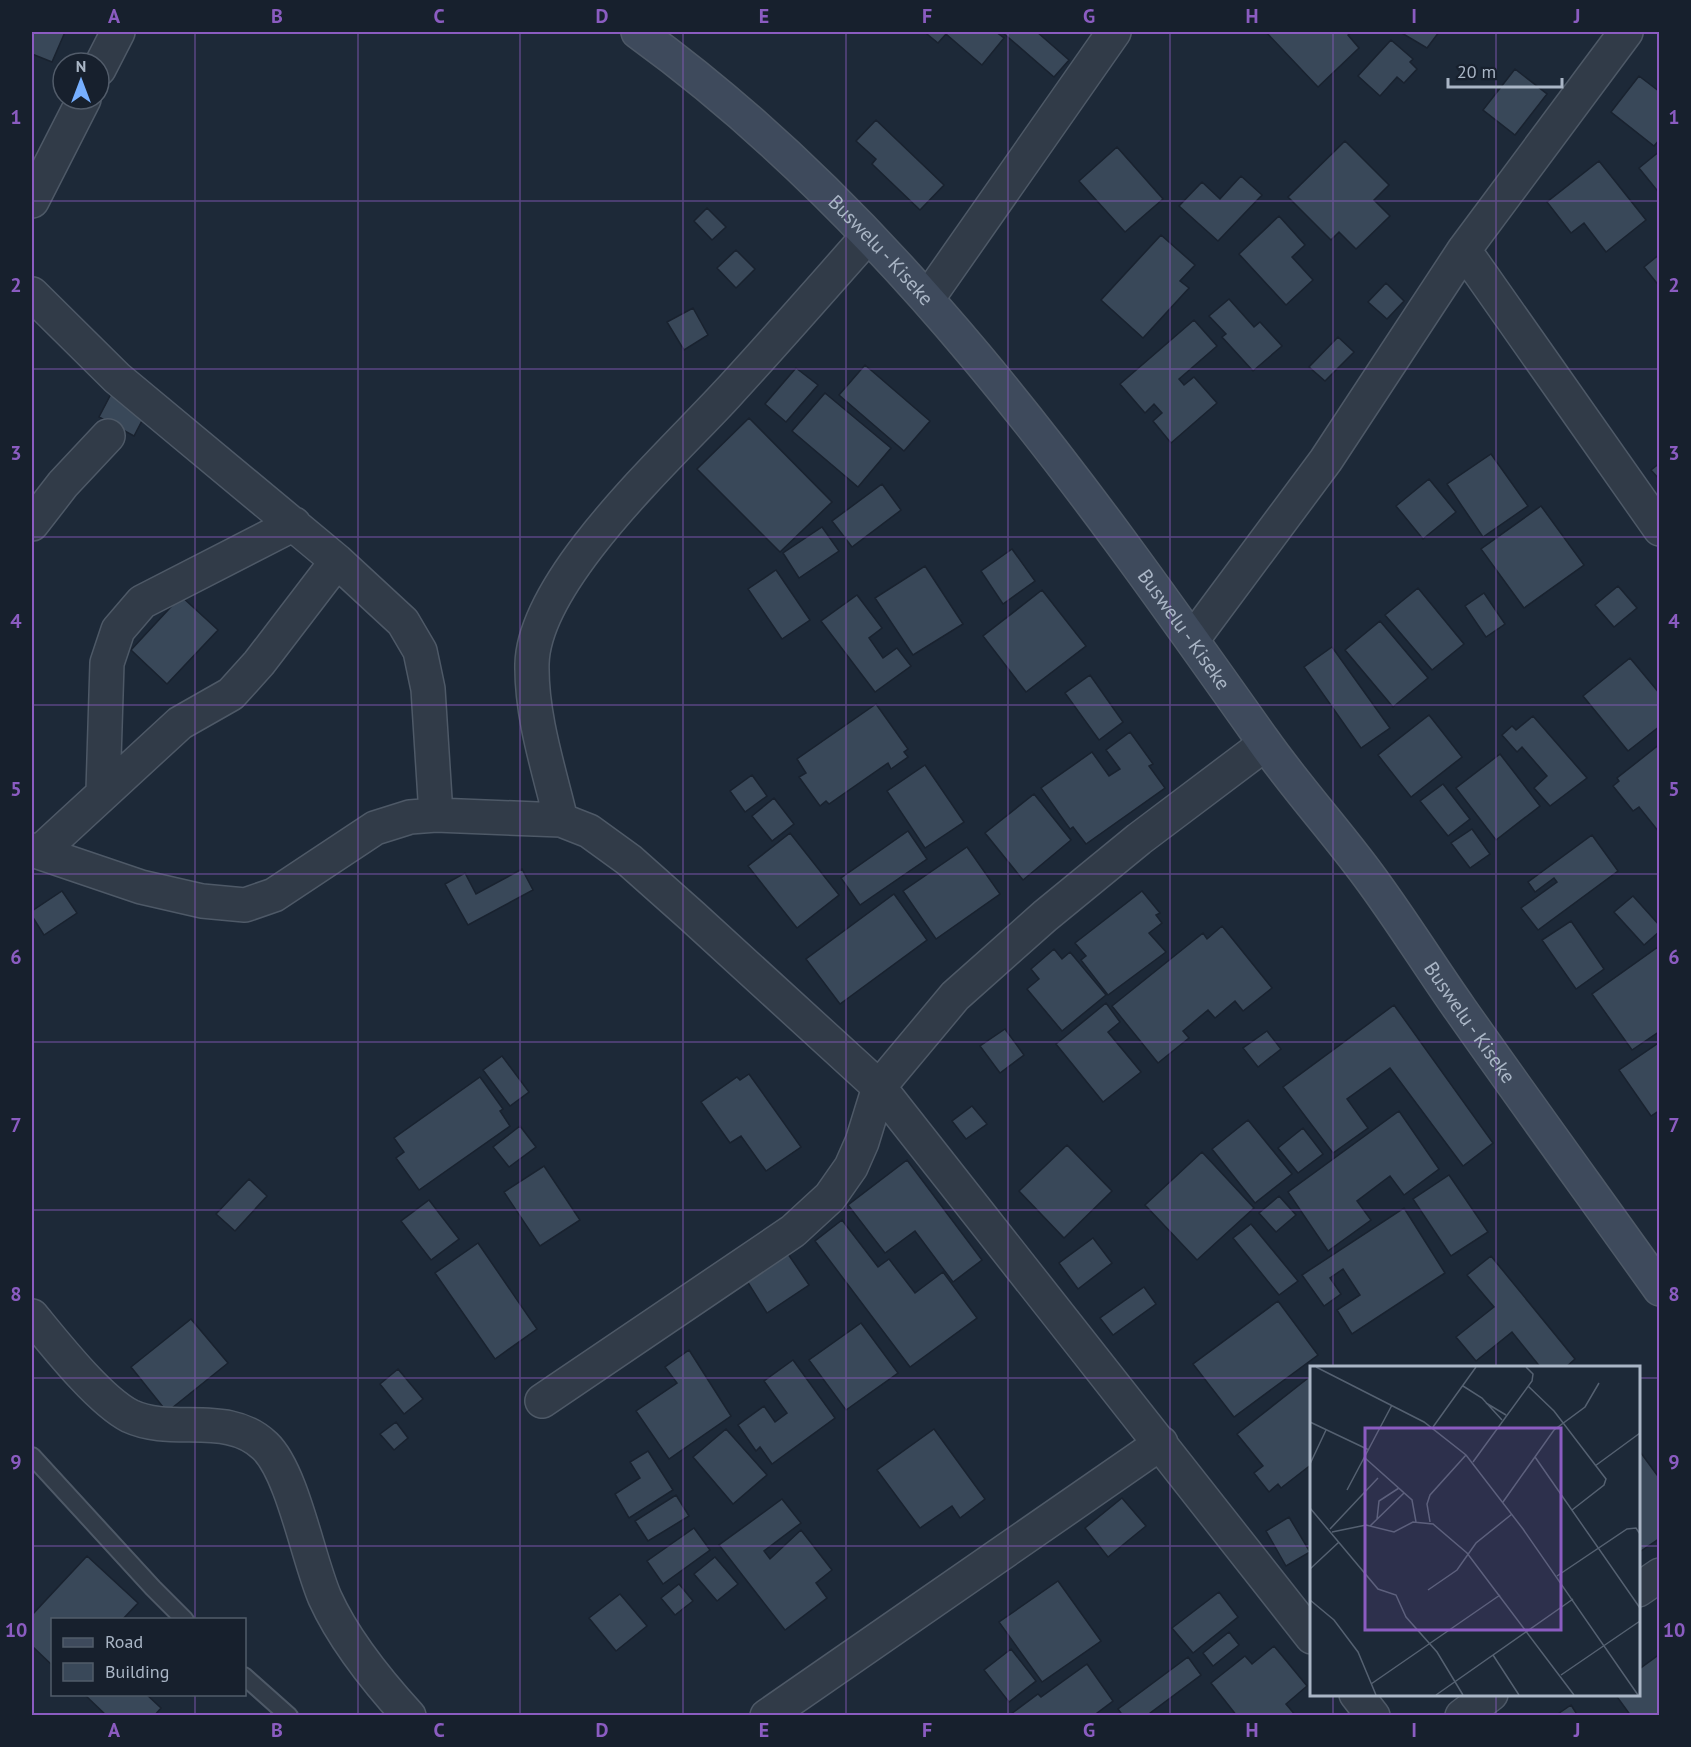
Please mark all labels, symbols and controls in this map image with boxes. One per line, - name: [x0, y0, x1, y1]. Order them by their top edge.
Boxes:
- text: A: [108, 3, 121, 29]
- text: B: [271, 3, 283, 29]
- text: C: [433, 3, 445, 29]
- text: D: [596, 3, 609, 29]
- text: E: [759, 3, 769, 29]
- text: F: [922, 3, 932, 29]
- text: G: [1083, 3, 1095, 29]
- text: H: [1245, 3, 1259, 29]
- text: I: [1411, 3, 1417, 29]
- text: J: [1573, 3, 1580, 29]
- north arrow: [51, 51, 111, 111]
- scale bar: [1448, 51, 1562, 89]
- text: N: [76, 56, 86, 76]
- text: 20 m: [1457, 60, 1496, 83]
- text: 1: [10, 104, 22, 130]
- text: 1: [1668, 104, 1680, 130]
- street label: Buswelu - Kiseke: [823, 189, 939, 311]
- text: 2: [10, 272, 22, 298]
- text: 2: [1668, 272, 1680, 298]
- text: 3: [10, 440, 22, 466]
- text: 3: [1668, 440, 1680, 466]
- street label: Buswelu - Kiseke: [1132, 564, 1236, 695]
- text: 4: [10, 608, 22, 634]
- text: 4: [1668, 608, 1680, 634]
- text: 5: [10, 776, 22, 802]
- text: 5: [1668, 776, 1680, 802]
- text: 6: [10, 944, 22, 970]
- text: 6: [1668, 944, 1680, 970]
- street label: Buswelu - Kiseke: [1418, 957, 1521, 1088]
- text: 7: [10, 1112, 22, 1138]
- text: 7: [1668, 1112, 1680, 1138]
- text: 8: [10, 1281, 22, 1307]
- text: 8: [1668, 1281, 1680, 1307]
- inset map: [1310, 1366, 1640, 1696]
- text: 9: [10, 1449, 22, 1475]
- text: 9: [1668, 1449, 1680, 1475]
- text: 10: [5, 1617, 27, 1643]
- text: 10: [1663, 1617, 1685, 1643]
- legend: [51, 1618, 246, 1696]
- text: Road: [105, 1630, 143, 1653]
- text: Building: [105, 1660, 169, 1683]
- text: A: [108, 1717, 121, 1743]
- text: B: [271, 1717, 283, 1743]
- text: C: [433, 1717, 445, 1743]
- text: D: [596, 1717, 609, 1743]
- text: E: [759, 1717, 769, 1743]
- text: F: [922, 1717, 932, 1743]
- text: G: [1083, 1717, 1095, 1743]
- text: H: [1245, 1717, 1259, 1743]
- text: I: [1411, 1717, 1417, 1743]
- text: J: [1573, 1717, 1580, 1743]

